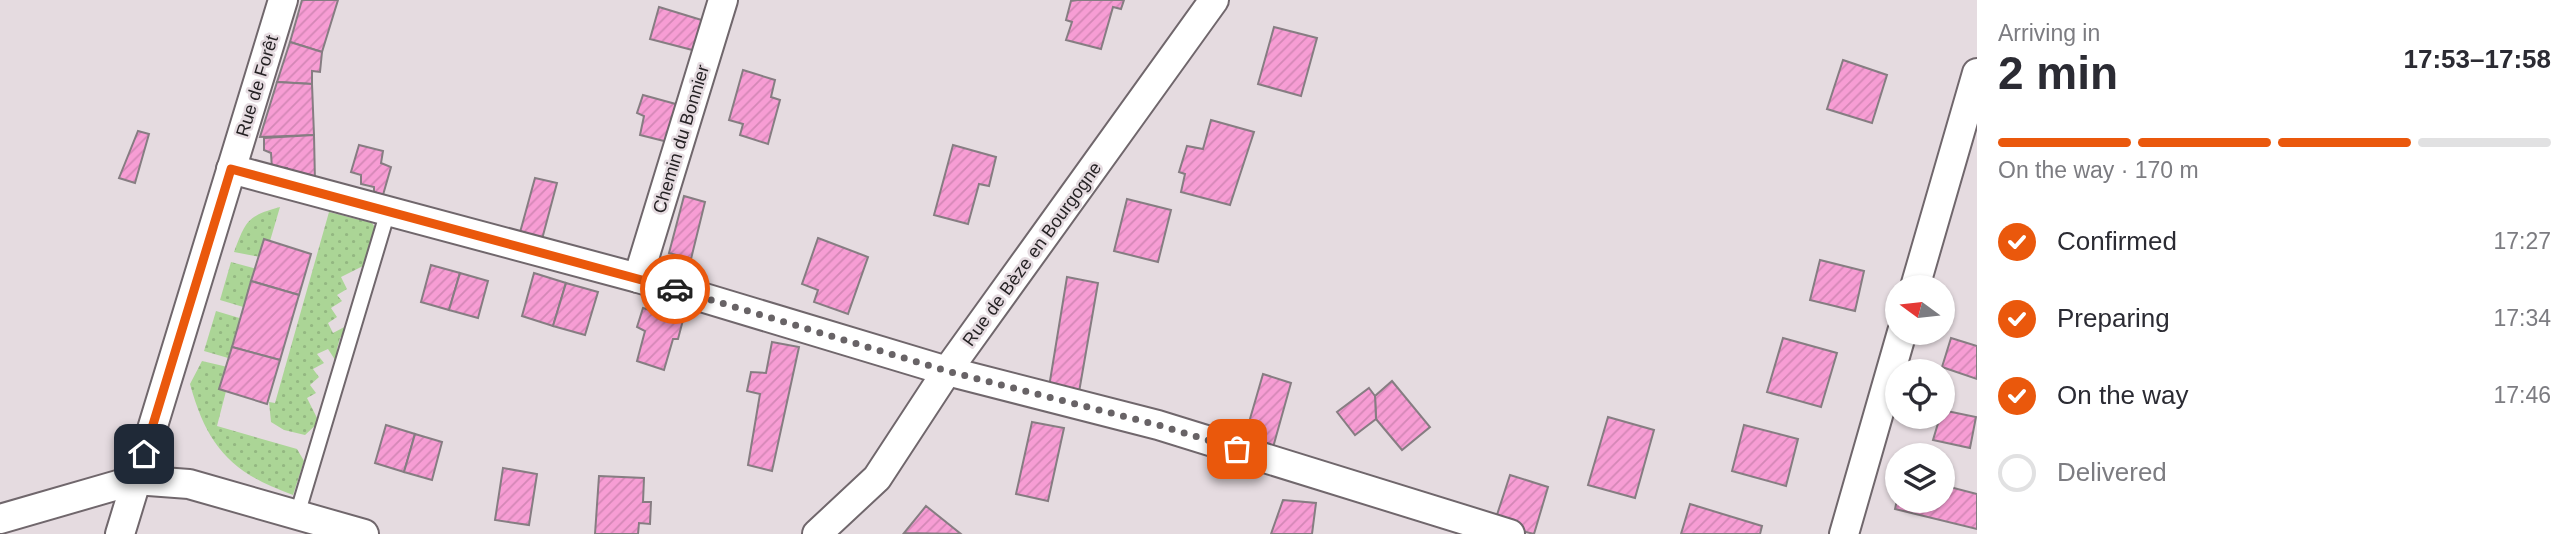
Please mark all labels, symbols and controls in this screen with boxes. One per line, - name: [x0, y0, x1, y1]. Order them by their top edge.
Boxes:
- text: Arriving in: [1998, 20, 2100, 46]
- street label: Rue de Forêt: [232, 33, 282, 139]
- text: 17:53–17:58: [2404, 44, 2551, 74]
- text: 2 min: [1998, 47, 2118, 99]
- street label: Chemin du Bonnier: [649, 62, 713, 216]
- text: On the way · 170 m: [1998, 157, 2199, 183]
- street label: Rue de Bèze en Bourgogne: [959, 158, 1105, 350]
- icon: check: [1998, 223, 2036, 261]
- text: Confirmed: [2057, 226, 2177, 256]
- text: 17:27: [2493, 228, 2551, 254]
- courier: [640, 254, 710, 324]
- icon: car: [656, 270, 694, 308]
- north arrow: [1885, 275, 1955, 345]
- map controls: [1885, 275, 1955, 513]
- icon: check: [1998, 300, 2036, 338]
- text: Preparing: [2057, 303, 2170, 333]
- text: 17:34: [2493, 305, 2551, 331]
- button: locate: [1885, 359, 1955, 429]
- icon: check: [1998, 377, 2036, 415]
- text: On the way: [2057, 380, 2189, 410]
- text: 17:46: [2493, 382, 2551, 408]
- pin: [1207, 419, 1267, 479]
- pin: [114, 424, 174, 484]
- icon: bag: [1218, 430, 1256, 468]
- icon: home: [125, 435, 163, 473]
- button: layers: [1885, 443, 1955, 513]
- text: Delivered: [2057, 457, 2167, 487]

